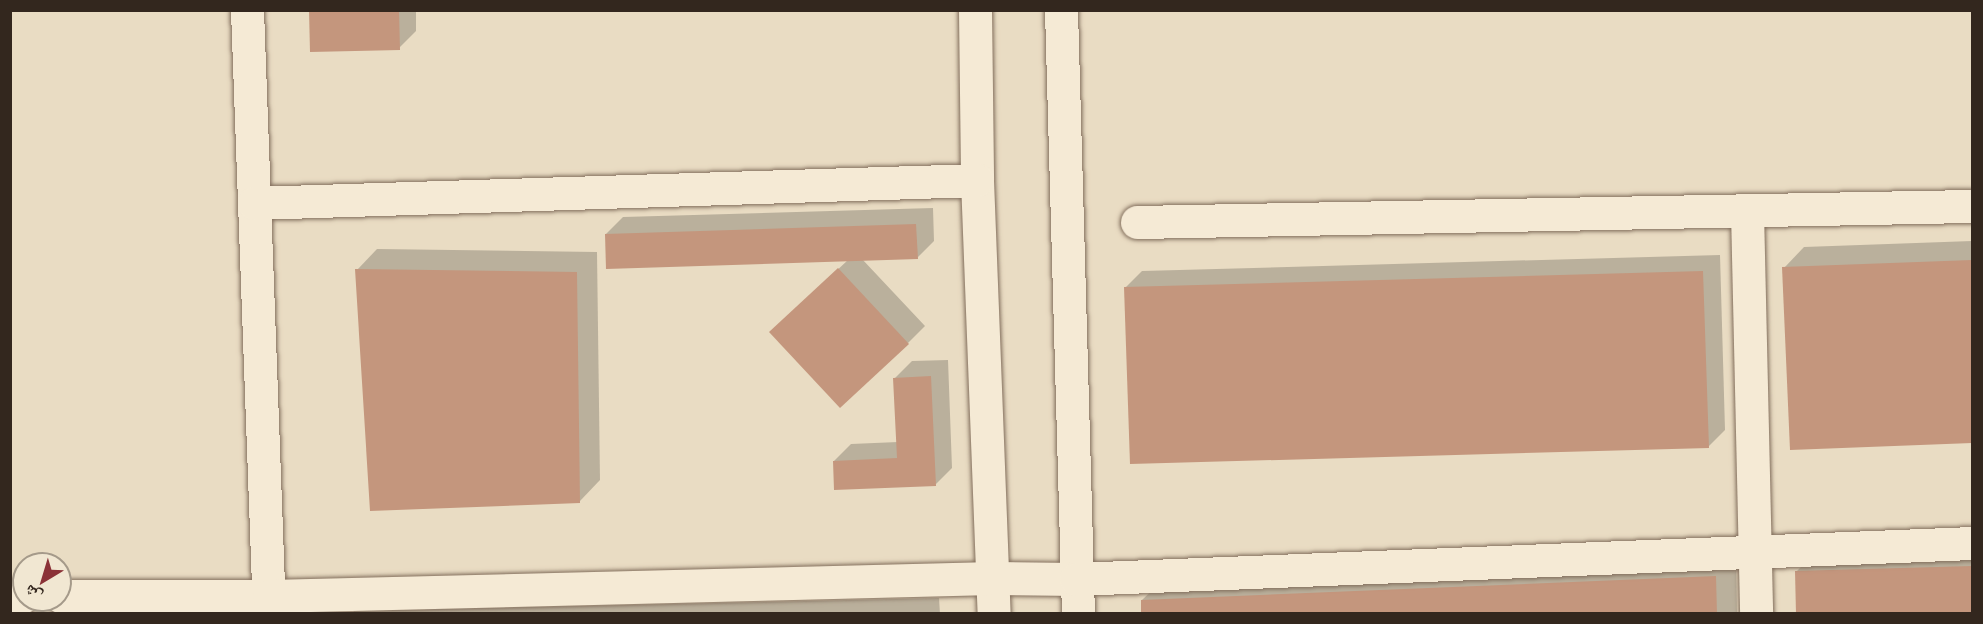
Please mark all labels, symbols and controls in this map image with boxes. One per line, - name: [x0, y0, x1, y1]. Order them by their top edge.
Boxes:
- north arrow: [12, 552, 72, 612]
- text: ش: [18, 580, 46, 609]

